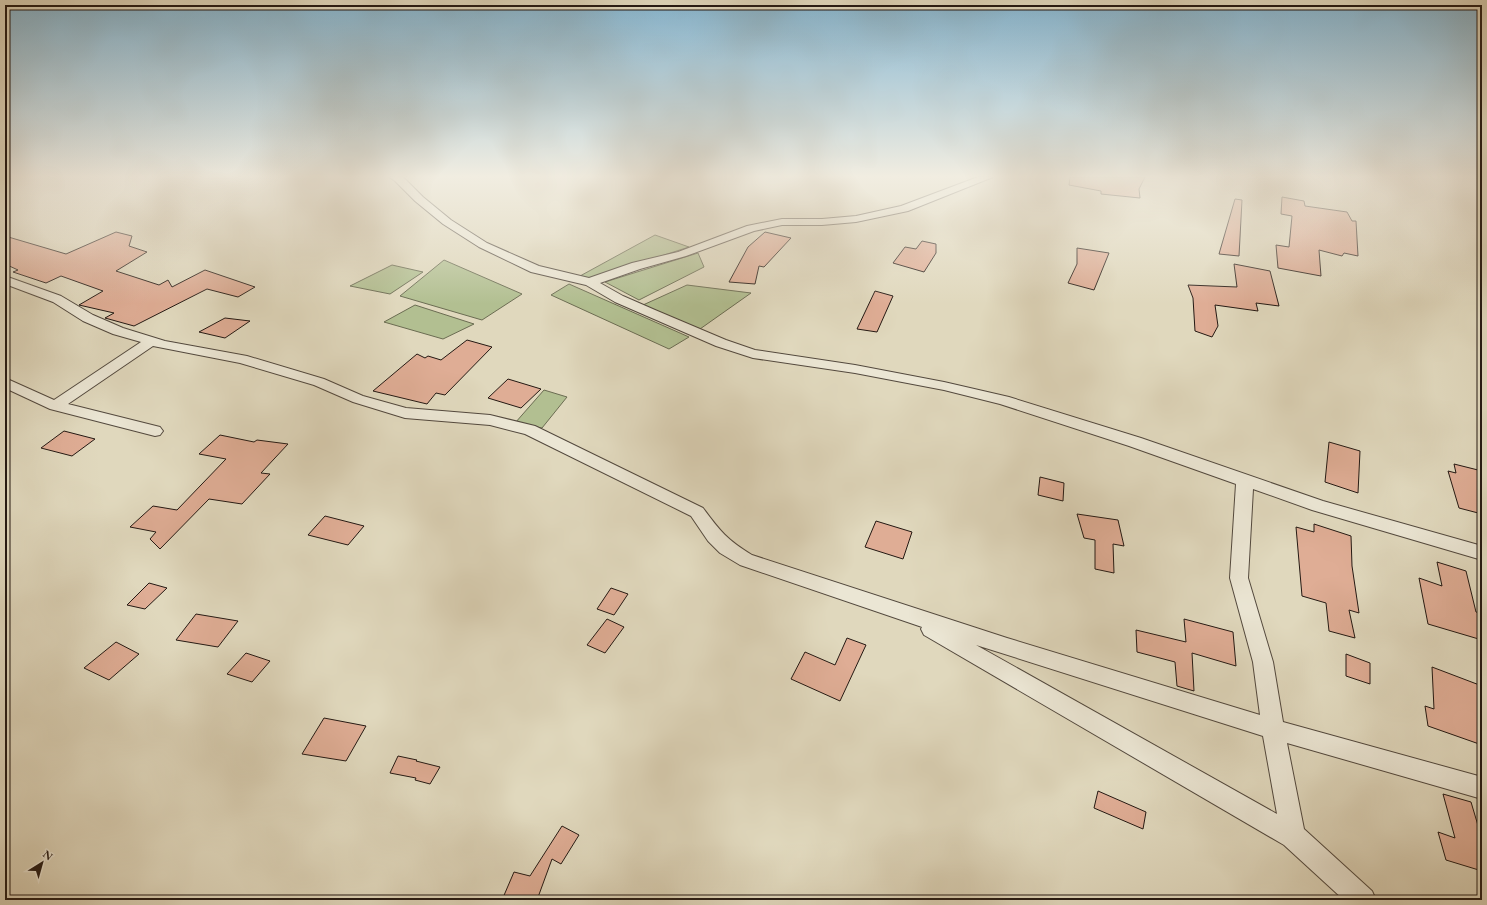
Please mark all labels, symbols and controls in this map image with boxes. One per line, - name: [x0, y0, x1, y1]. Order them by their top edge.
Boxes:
- north arrow: [22, 843, 62, 883]
- text: N: [40, 847, 56, 863]

